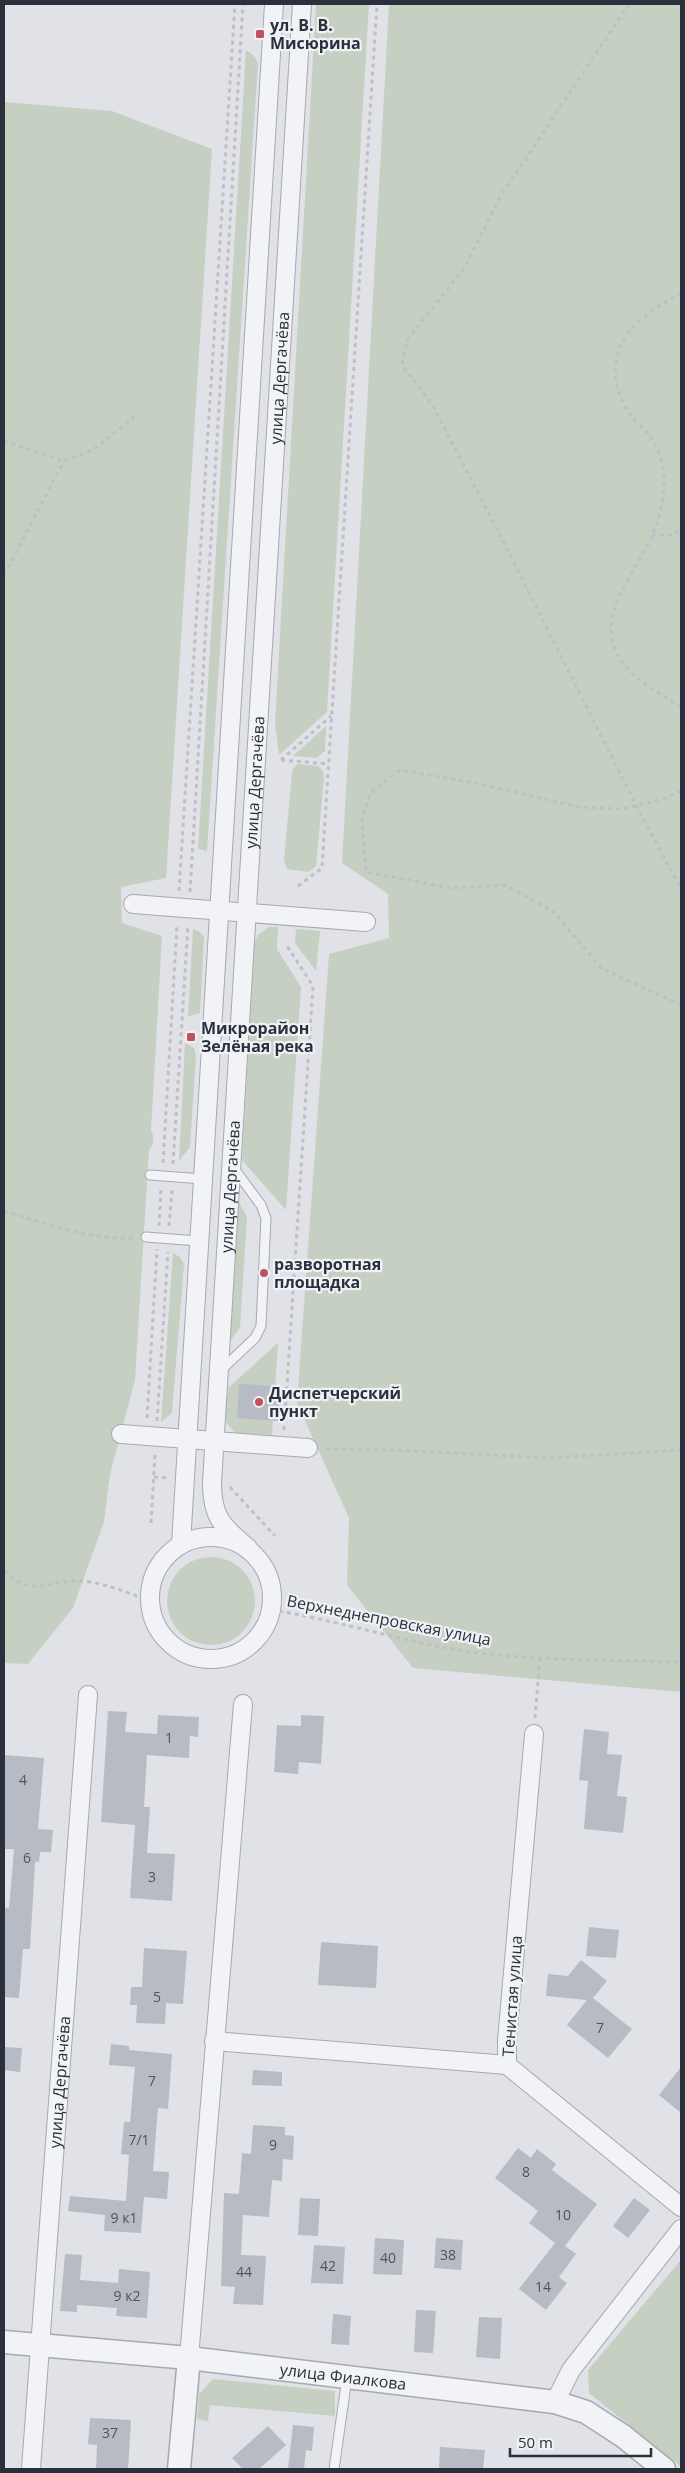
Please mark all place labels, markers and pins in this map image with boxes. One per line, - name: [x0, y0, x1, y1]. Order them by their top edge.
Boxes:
- place label: ул. В. В. Мисюрина: [270, 14, 361, 54]
- marker: ул. В. В. Мисюрина: [254, 28, 266, 40]
- place label: Микрорайон Зелёная река: [201, 1017, 314, 1057]
- marker: Микрорайон Зелёная река: [185, 1031, 197, 1043]
- place label: разворотная площадка: [274, 1253, 381, 1293]
- marker: разворотная площадка: [258, 1267, 270, 1279]
- place label: Диспетчерский пункт: [269, 1382, 401, 1422]
- marker: Диспетчерский пункт: [253, 1396, 265, 1408]

